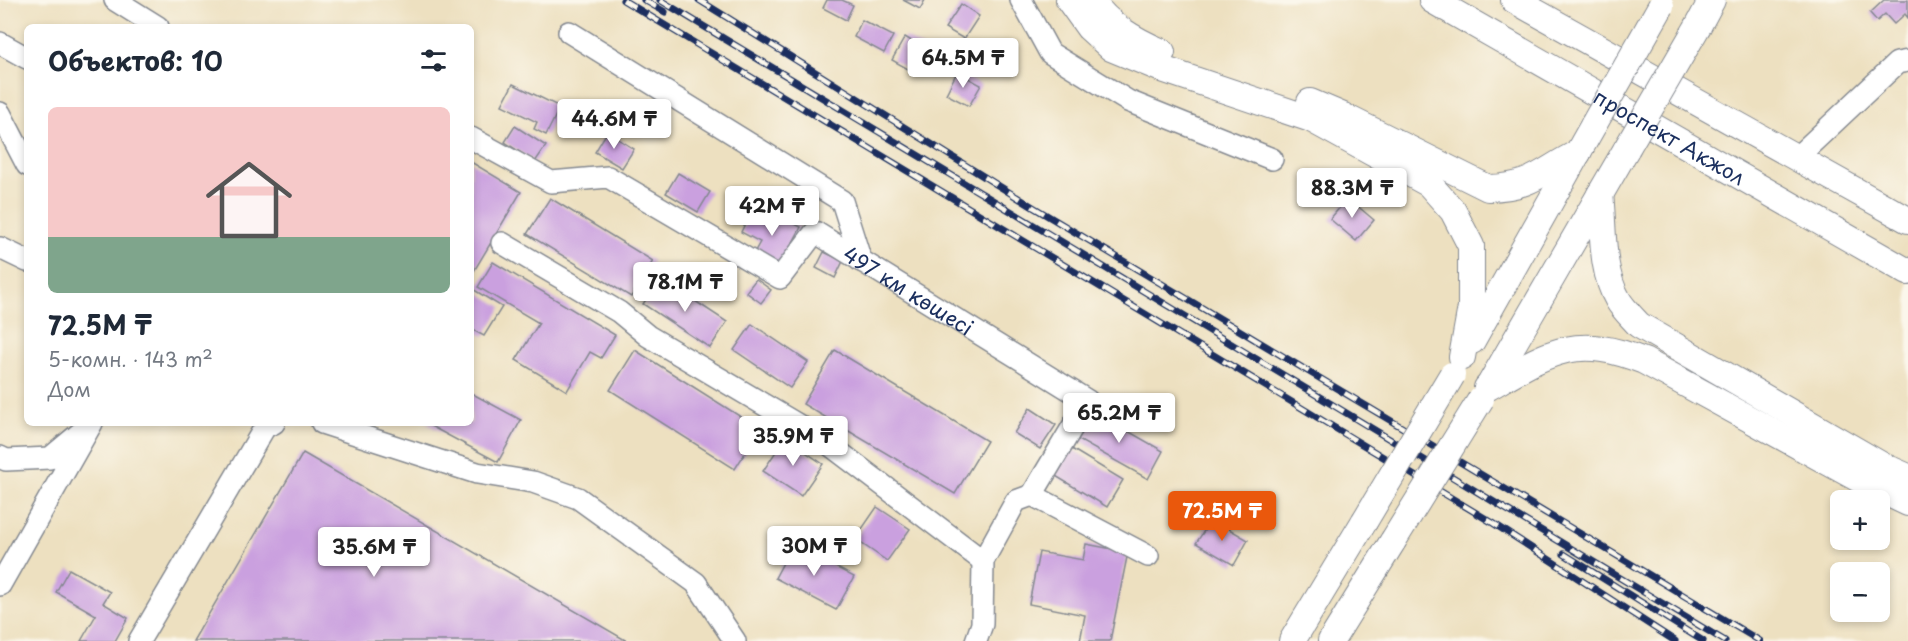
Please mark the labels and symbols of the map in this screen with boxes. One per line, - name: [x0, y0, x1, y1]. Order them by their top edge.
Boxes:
- pin: 64.5M ₸: [908, 38, 1018, 89]
- street label: проспект Акжол: [1588, 80, 1752, 192]
- pin: 44.6M ₸: [559, 99, 669, 150]
- pin: 88.3M ₸: [1297, 168, 1407, 219]
- pin: 42M ₸: [730, 186, 814, 237]
- street label: 497 км көшесі: [837, 237, 980, 343]
- pin: 78.1M ₸: [630, 262, 740, 313]
- pin: 65.2M ₸: [1064, 393, 1174, 444]
- pin: 35.9M ₸: [738, 416, 848, 467]
- pin: 72.5M ₸: [1167, 491, 1277, 542]
- pin: 30M ₸: [772, 526, 856, 577]
- pin: 35.6M ₸: [319, 527, 429, 578]

